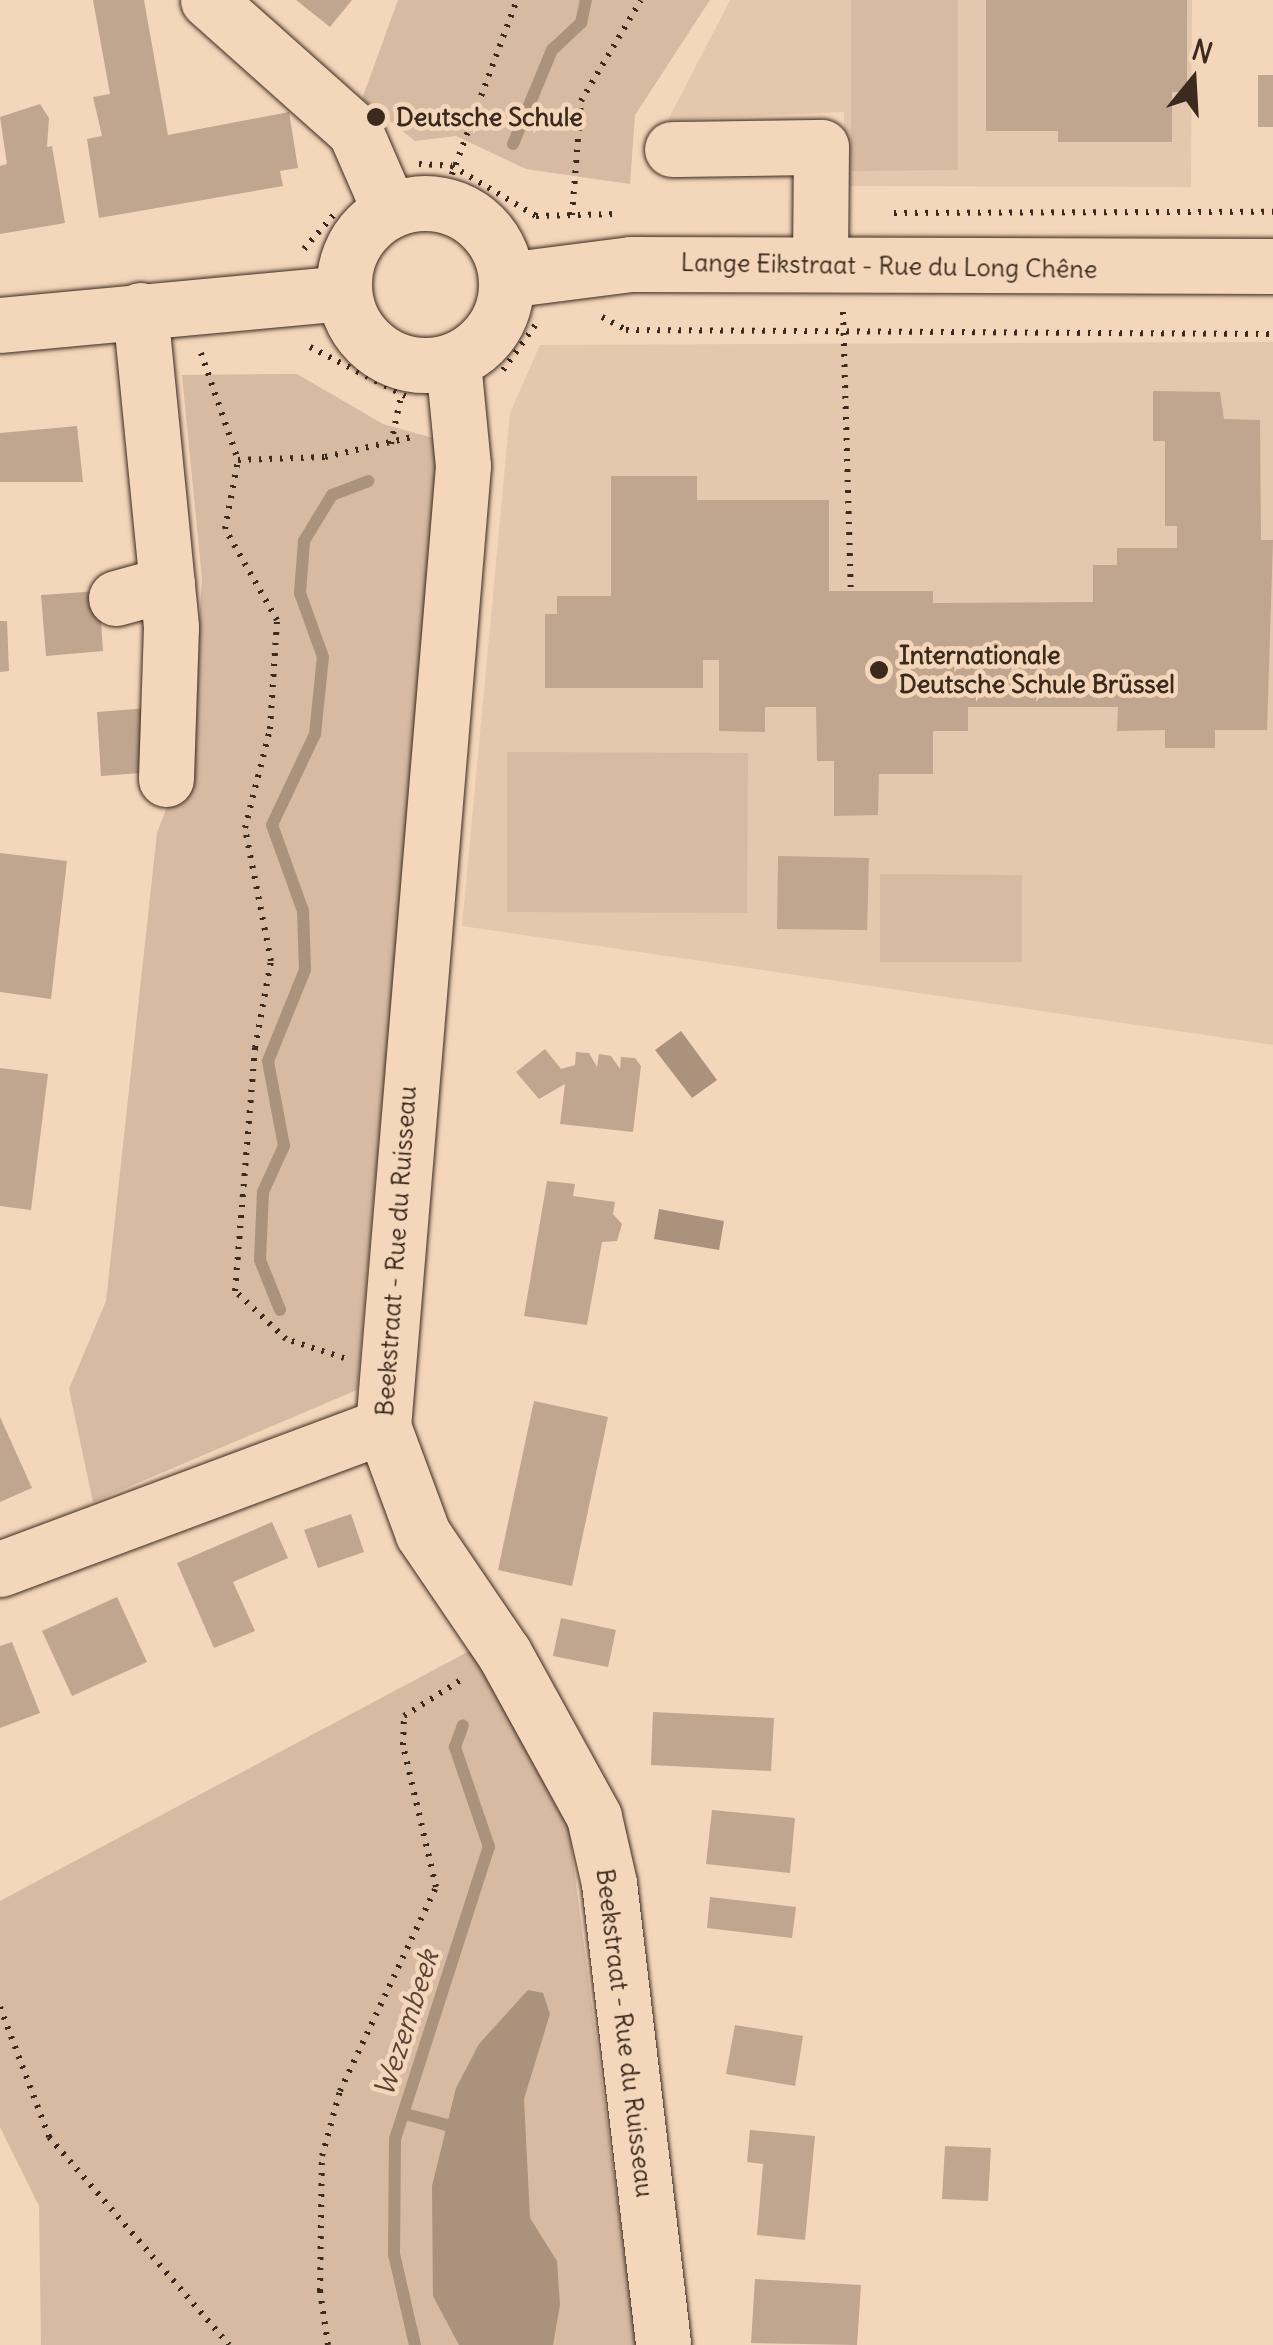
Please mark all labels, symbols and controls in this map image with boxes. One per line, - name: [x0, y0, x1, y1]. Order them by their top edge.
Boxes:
- north arrow: [1143, 30, 1243, 130]
- text: N: [1187, 31, 1217, 72]
- place label: Deutsche Schule: [396, 102, 583, 132]
- marker: Deutsche Schule: [365, 106, 387, 128]
- street label: Lange Eikstraat - Rue du Long Chêne: [680, 247, 1098, 285]
- place label: Internationale Deutsche Schule Brüssel: [899, 641, 1175, 700]
- marker: Internationale Deutsche Schule Brüssel: [868, 659, 890, 681]
- street label: Beekstraat - Rue du Ruisseau: [369, 1085, 423, 1417]
- street label: Beekstraat - Rue du Ruisseau: [590, 1867, 660, 2199]
- water label: Wezembeek: [367, 1946, 445, 2100]

